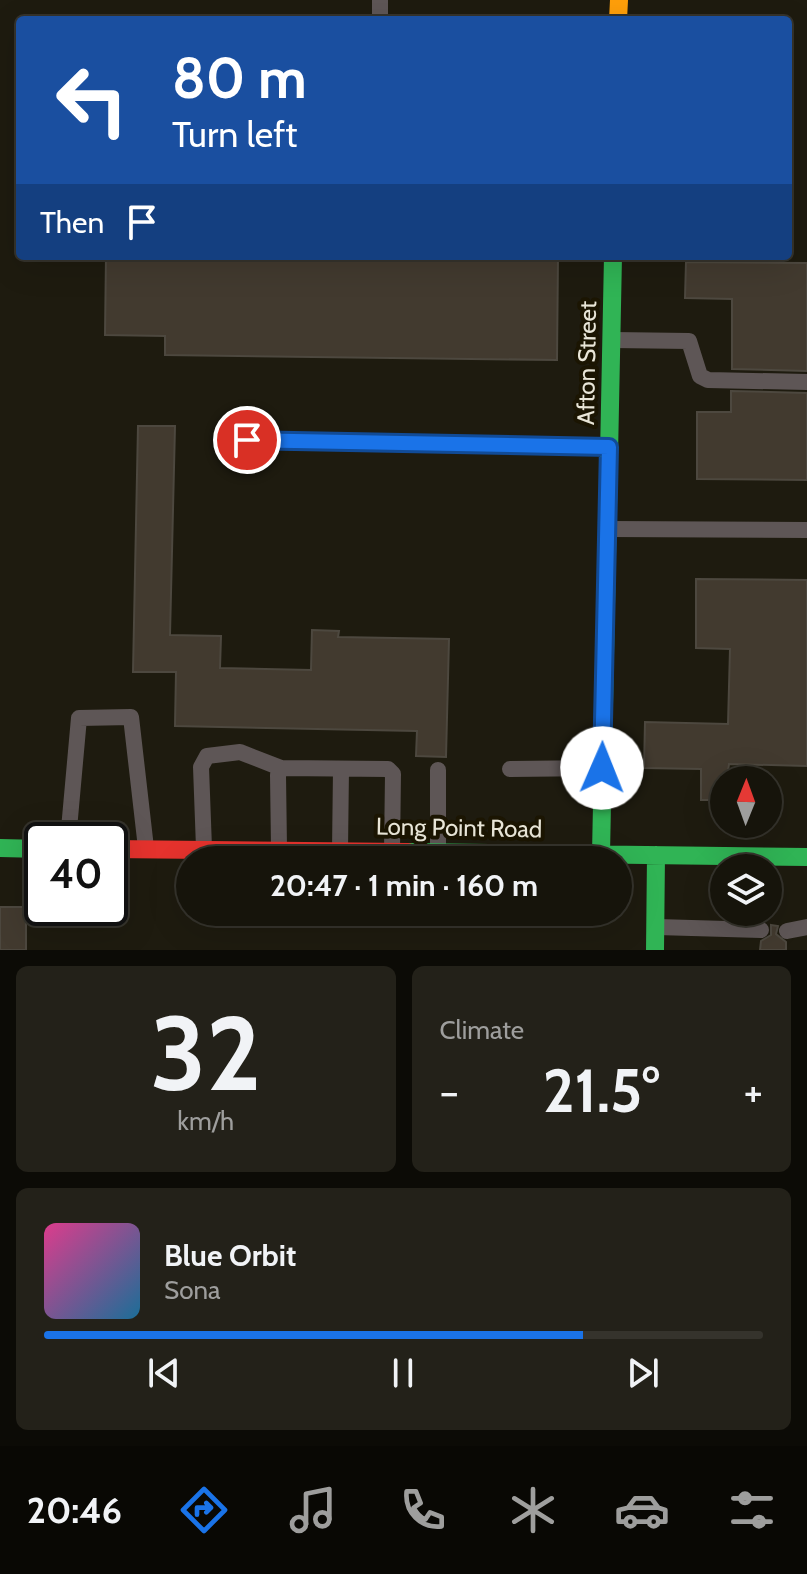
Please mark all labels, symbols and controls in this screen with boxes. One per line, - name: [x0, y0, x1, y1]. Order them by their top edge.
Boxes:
- text: 80 m: [172, 44, 307, 112]
- icon: left: [40, 48, 144, 152]
- text: Turn left: [172, 112, 297, 156]
- icon: arrive: [120, 200, 164, 244]
- text: Then: [40, 204, 104, 241]
- street label: Afton Street: [571, 301, 602, 425]
- pin: [213, 406, 281, 474]
- icon: arrive: [225, 418, 269, 462]
- position arrow: [560, 726, 644, 810]
- north arrow: [710, 766, 782, 838]
- map controls: [710, 766, 782, 926]
- street label: Long Point Road: [376, 812, 542, 843]
- speed limit sign: 40: [24, 822, 128, 926]
- button: layers: [710, 854, 782, 926]
- text: 20:47 · 1 min · 160 m: [270, 867, 538, 904]
- text: 32: [150, 990, 261, 1116]
- text: Climate: [440, 1014, 524, 1046]
- text: 21.5°: [543, 1054, 660, 1127]
- text: −: [440, 1065, 459, 1118]
- text: +: [744, 1065, 763, 1118]
- text: km/h: [177, 1105, 234, 1137]
- text: Blue Orbit: [164, 1237, 296, 1274]
- text: Sona: [164, 1274, 221, 1306]
- icon: previous: [142, 1351, 186, 1395]
- icon: pause: [381, 1351, 425, 1395]
- icon: next: [621, 1351, 665, 1395]
- icon: directions: [176, 1482, 232, 1538]
- icon: music: [285, 1482, 341, 1538]
- icon: phone: [395, 1482, 451, 1538]
- icon: climate: [505, 1482, 561, 1538]
- icon: car: [614, 1482, 670, 1538]
- icon: filters: [724, 1482, 780, 1538]
- text: 20:46: [27, 1488, 122, 1532]

